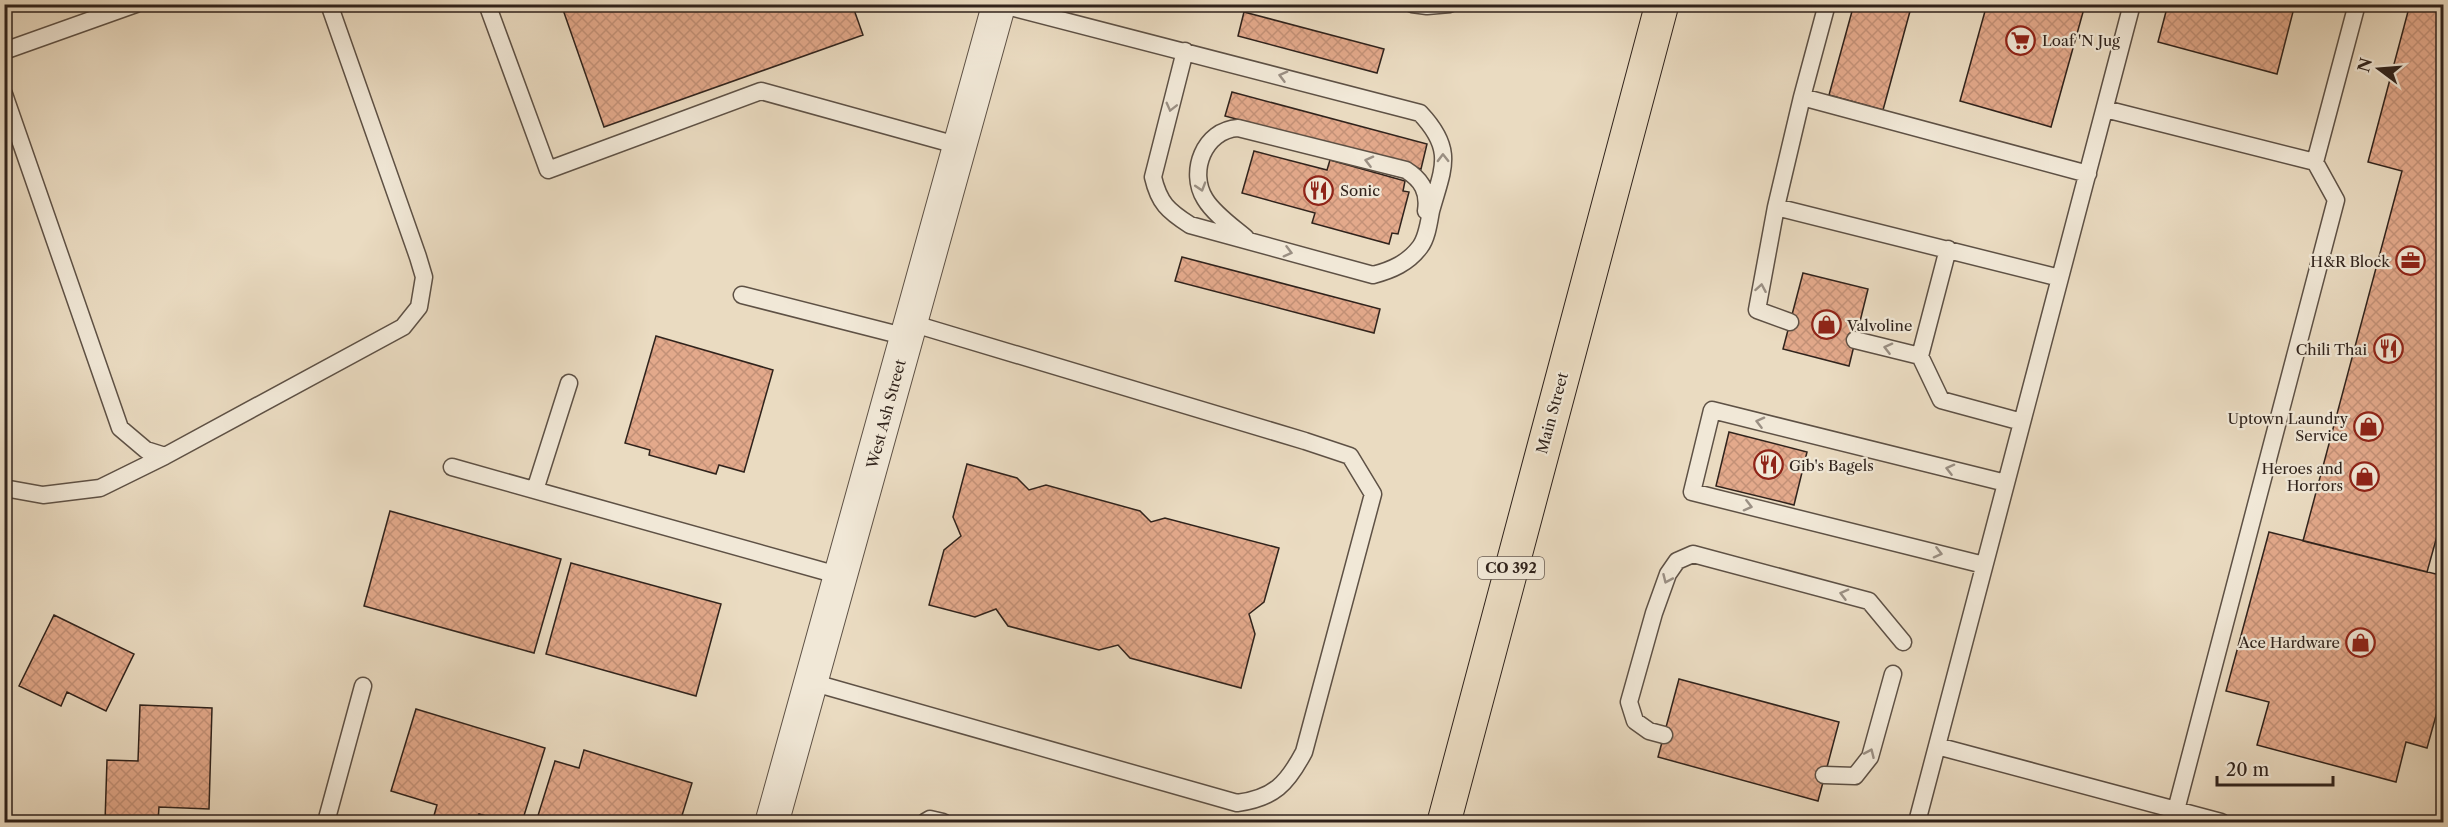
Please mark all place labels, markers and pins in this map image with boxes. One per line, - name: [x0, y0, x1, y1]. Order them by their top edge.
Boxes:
- supermarket icon: Loaf 'N Jug: [2005, 24, 2037, 56]
- place label: Loaf 'N Jug: [2042, 31, 2120, 50]
- restaurant icon: Sonic: [1303, 174, 1335, 206]
- place label: Sonic: [1340, 181, 1380, 200]
- office icon: H&R Block: [2395, 245, 2427, 277]
- place label: H&R Block: [2310, 252, 2391, 271]
- shop icon: Valvoline: [1810, 309, 1842, 341]
- place label: Valvoline: [1846, 316, 1912, 335]
- restaurant icon: Chili Thai: [2372, 333, 2404, 365]
- place label: Chili Thai: [2296, 340, 2367, 359]
- place label: Uptown Laundry Service: [2227, 409, 2349, 445]
- shop icon: Uptown Laundry Service: [2353, 411, 2385, 443]
- restaurant icon: Gib's Bagels: [1752, 449, 1784, 481]
- place label: Gib's Bagels: [1789, 456, 1874, 475]
- place label: Heroes and Horrors: [2261, 459, 2343, 495]
- shop icon: Heroes and Horrors: [2348, 461, 2380, 493]
- shop icon: Ace Hardware: [2345, 626, 2377, 658]
- place label: Ace Hardware: [2238, 633, 2340, 652]

